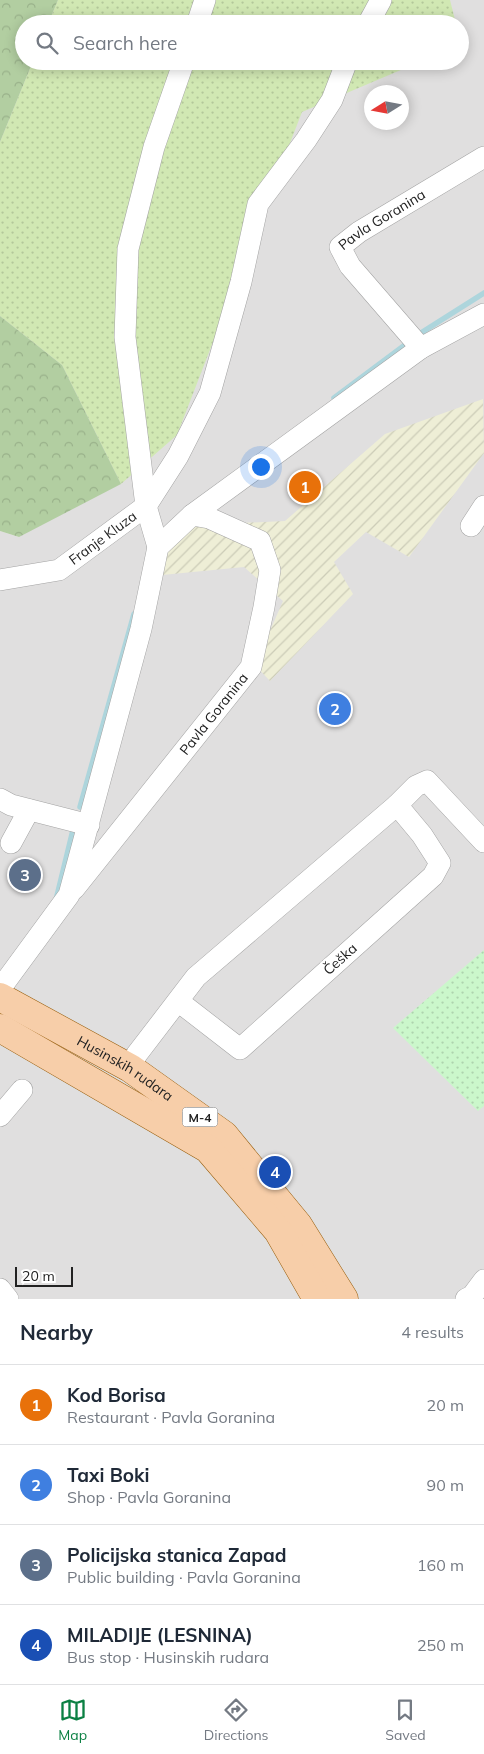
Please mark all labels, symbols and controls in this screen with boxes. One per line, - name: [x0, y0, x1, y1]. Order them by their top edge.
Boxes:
- search box: [15, 15, 469, 70]
- icon: search: [33, 29, 61, 57]
- text: Search here: [73, 31, 177, 55]
- north arrow: [364, 85, 409, 130]
- street label: Pavla Goranina: [335, 185, 429, 254]
- your location: [248, 454, 274, 480]
- pin: 1: [289, 468, 321, 506]
- street label: Franje Kluza: [65, 507, 140, 569]
- street label: Pavla Goranina: [175, 669, 252, 758]
- pin: 2: [319, 690, 351, 728]
- pin: 3: [9, 856, 41, 894]
- street label: Češka: [319, 939, 361, 979]
- street label: Husinskih rudara: [74, 1032, 177, 1105]
- road number: M-4: [182, 1108, 218, 1126]
- pin: 4: [259, 1153, 291, 1191]
- scale bar: [15, 1264, 72, 1287]
- text: 20 m: [22, 1267, 55, 1285]
- text: Nearby: [20, 1319, 93, 1345]
- text: 4 results: [401, 1322, 464, 1342]
- text: Kod Borisa: [67, 1383, 166, 1407]
- text: 1: [31, 1395, 41, 1415]
- text: 20 m: [427, 1395, 464, 1415]
- text: Restaurant · Pavla Goranina: [67, 1407, 275, 1427]
- text: Taxi Boki: [67, 1463, 149, 1487]
- text: 2: [31, 1475, 41, 1495]
- text: 90 m: [427, 1475, 464, 1495]
- text: Shop · Pavla Goranina: [67, 1487, 231, 1507]
- text: Policijska stanica Zapad: [67, 1543, 287, 1567]
- text: 3: [31, 1555, 41, 1575]
- text: 160 m: [417, 1555, 464, 1575]
- text: Public building · Pavla Goranina: [67, 1567, 301, 1587]
- text: MILADIJE (LESNINA): [67, 1623, 253, 1647]
- text: 4: [31, 1635, 41, 1655]
- text: 250 m: [417, 1635, 464, 1655]
- text: Bus stop · Husinskih rudara: [67, 1647, 269, 1667]
- tab: Map: [58, 1696, 87, 1744]
- tab: Directions: [204, 1696, 269, 1744]
- tab: Saved: [385, 1696, 426, 1744]

